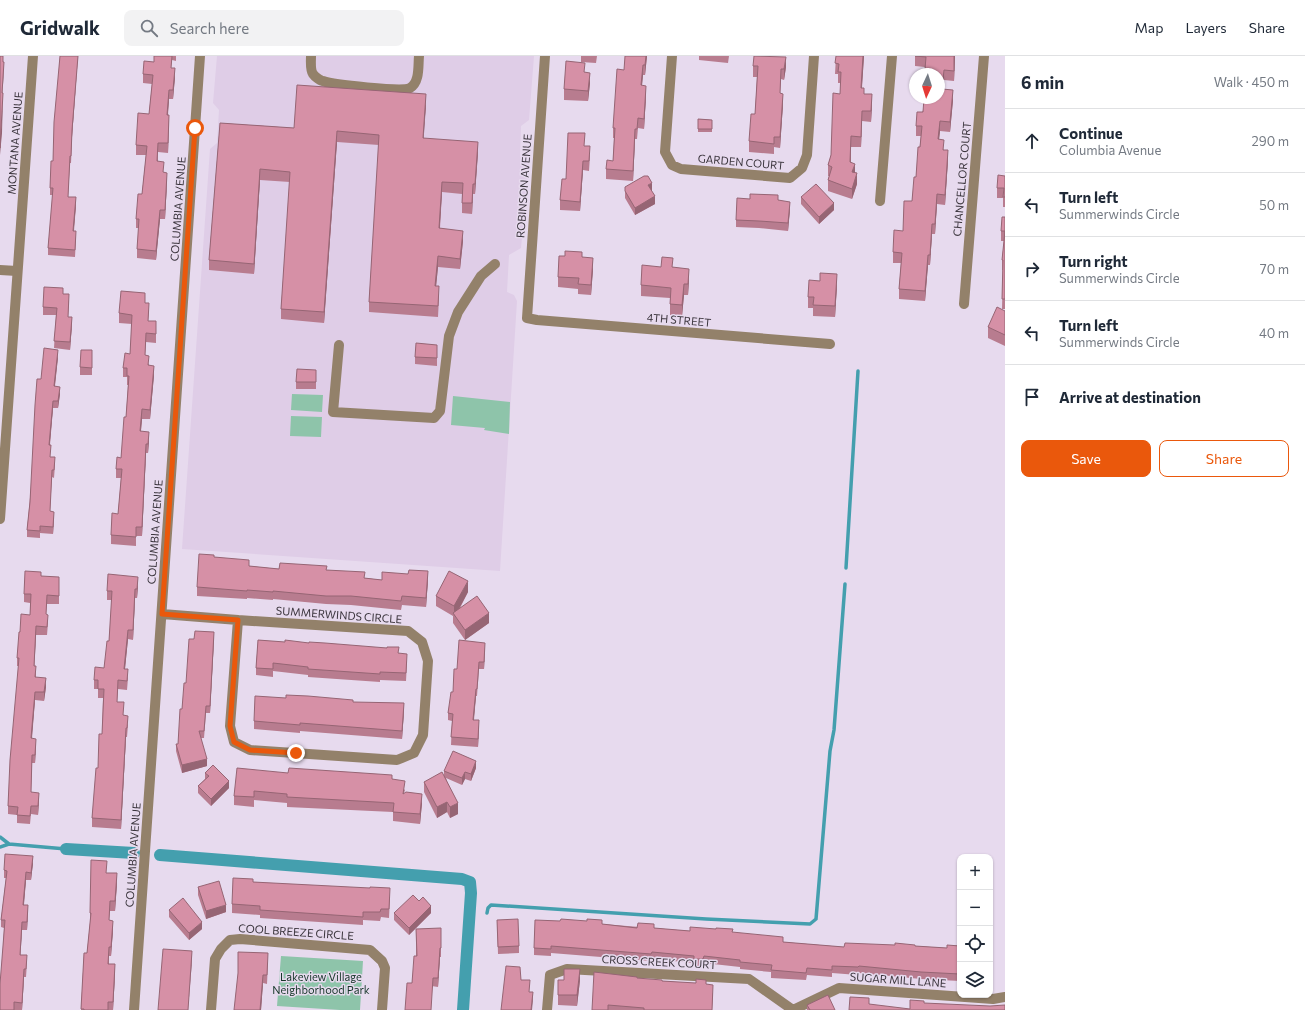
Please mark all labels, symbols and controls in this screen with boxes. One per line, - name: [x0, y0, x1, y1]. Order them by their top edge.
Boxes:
- search box: [124, 10, 404, 46]
- text: Gridwalk: [20, 16, 100, 39]
- icon: search: [138, 17, 160, 39]
- text: Search here: [170, 19, 249, 37]
- text: Map: [1135, 19, 1163, 36]
- text: Layers: [1185, 19, 1227, 36]
- text: Share: [1249, 19, 1285, 36]
- north arrow: [909, 68, 945, 104]
- text: 6 min: [1021, 72, 1064, 93]
- text: Walk · 450 m: [1214, 74, 1289, 90]
- street label: MONTANA AVENUE: [4, 91, 25, 195]
- route start: [186, 119, 204, 137]
- street label: CHANCELLOR COURT: [950, 121, 973, 237]
- text: Continue: [1059, 124, 1123, 142]
- icon: ahead: [1021, 130, 1043, 152]
- text: 290 m: [1252, 133, 1289, 149]
- street label: ROBINSON AVENUE: [513, 134, 534, 238]
- text: Columbia Avenue: [1059, 142, 1161, 158]
- street label: GARDEN COURT: [697, 151, 785, 172]
- street label: COLUMBIA AVENUE: [167, 156, 188, 262]
- text: Turn left: [1059, 188, 1118, 206]
- icon: left: [1021, 194, 1043, 216]
- text: 50 m: [1259, 197, 1289, 213]
- text: Summerwinds Circle: [1059, 206, 1180, 222]
- text: Turn right: [1059, 252, 1128, 270]
- icon: right: [1021, 258, 1043, 280]
- text: 70 m: [1260, 261, 1289, 277]
- text: Summerwinds Circle: [1059, 270, 1180, 286]
- street label: 4TH STREET: [646, 310, 712, 329]
- text: Turn left: [1059, 316, 1118, 334]
- icon: left: [1021, 322, 1043, 344]
- text: 40 m: [1259, 325, 1289, 341]
- text: Summerwinds Circle: [1059, 334, 1180, 350]
- icon: arrive: [1021, 386, 1043, 408]
- text: Arrive at destination: [1059, 388, 1201, 406]
- button: Save: [1021, 440, 1151, 477]
- button: Share: [1159, 440, 1289, 477]
- street label: COLUMBIA AVENUE: [144, 479, 165, 585]
- street label: SUMMERWINDS CIRCLE: [275, 604, 403, 625]
- route end: [287, 744, 305, 762]
- street label: COLUMBIA AVENUE: [122, 802, 143, 908]
- map controls: [957, 854, 993, 998]
- button: +: [957, 854, 993, 890]
- button: −: [957, 890, 993, 926]
- street label: COOL BREEZE CIRCLE: [238, 921, 354, 942]
- button: locate: [957, 926, 993, 962]
- street label: CROSS CREEK COURT: [601, 952, 717, 971]
- button: layers: [957, 962, 993, 998]
- park label: Lakeview Village Neighborhood Park: [272, 970, 370, 996]
- street label: SUGAR MILL LANE: [849, 970, 947, 989]

